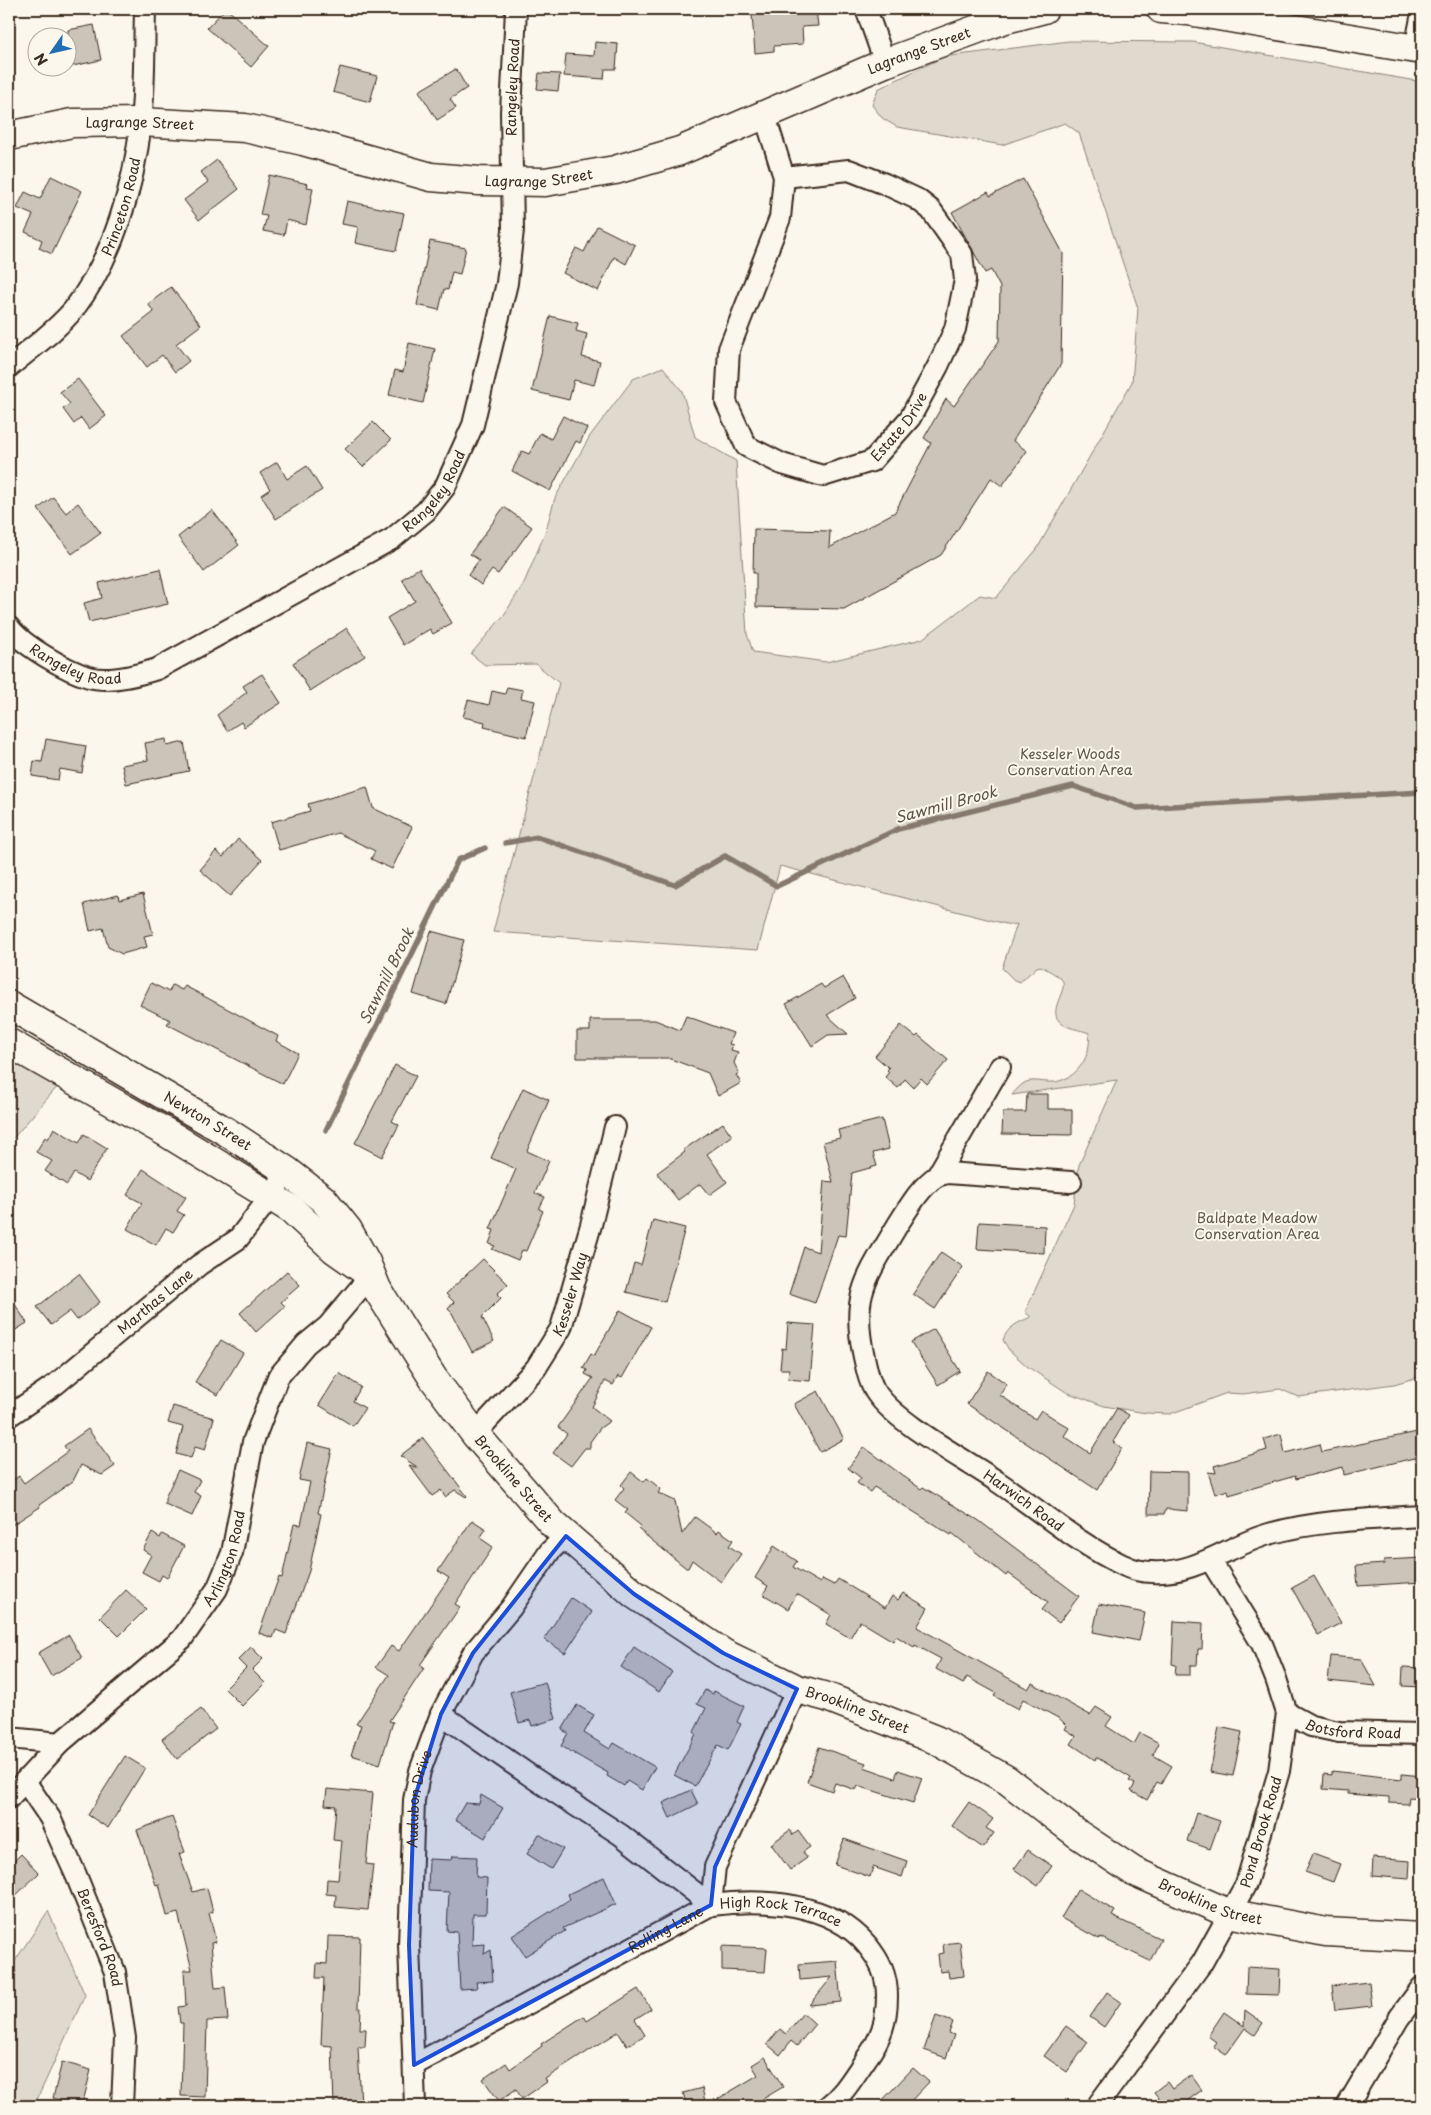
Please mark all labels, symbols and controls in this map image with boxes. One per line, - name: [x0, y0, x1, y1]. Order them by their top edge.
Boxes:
- street label: Lagrange Street: [864, 21, 974, 79]
- north arrow: [28, 28, 78, 78]
- street label: Rangeley Road: [500, 38, 525, 137]
- text: N: [29, 49, 53, 70]
- street label: Lagrange Street: [85, 111, 195, 135]
- street label: Princeton Road: [96, 156, 146, 259]
- street label: Lagrange Street: [484, 163, 595, 192]
- street label: Estate Drive: [865, 388, 932, 466]
- street label: Rangeley Road: [397, 447, 470, 537]
- street label: Rangeley Road: [26, 638, 123, 689]
- park label: Kesseler Woods Conservation Area: [1007, 743, 1133, 780]
- water label: Sawmill Brook: [892, 779, 1000, 828]
- water label: Sawmill Brook: [352, 922, 420, 1027]
- street label: Newton Street: [160, 1086, 256, 1156]
- park label: Baldpate Meadow Conservation Area: [1194, 1207, 1320, 1244]
- street label: Kesseler Way: [547, 1250, 593, 1341]
- street label: Marthas Lane: [113, 1263, 197, 1339]
- street label: Brookline Street: [470, 1429, 558, 1527]
- street label: Harwich Road: [979, 1464, 1068, 1536]
- street label: Arlington Road: [197, 1508, 250, 1610]
- street label: Brookline Street: [802, 1681, 913, 1739]
- street label: Botsford Road: [1301, 1714, 1402, 1743]
- street label: Audubon Drive: [401, 1747, 437, 1848]
- street label: Pond Brook Road: [1234, 1774, 1287, 1890]
- street label: Brookline Street: [1155, 1872, 1264, 1929]
- street label: Beresford Road: [72, 1884, 128, 1988]
- street label: High Rock Terrace: [719, 1891, 846, 1932]
- street label: Rolling Lane: [624, 1900, 707, 1958]

